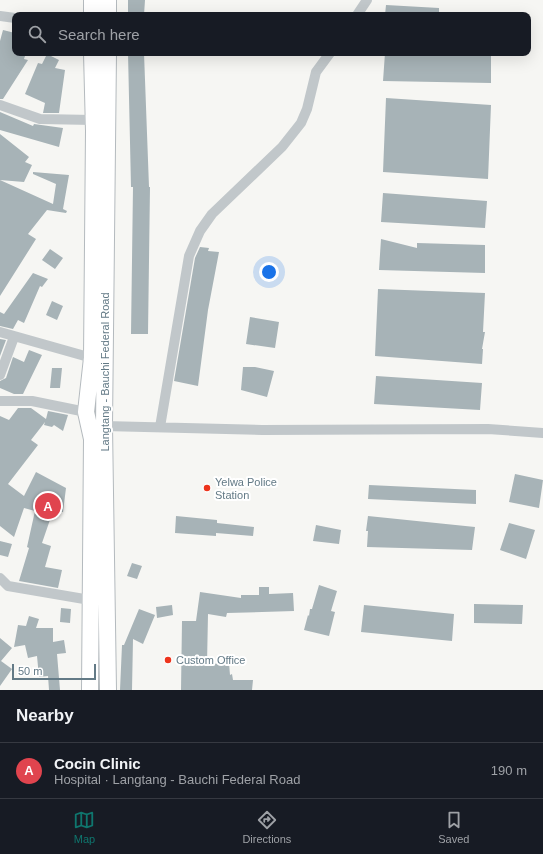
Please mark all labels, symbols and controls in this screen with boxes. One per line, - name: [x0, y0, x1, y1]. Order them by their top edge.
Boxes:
- search box: [12, 12, 531, 56]
- icon: search: [26, 23, 48, 45]
- text: Search here: [58, 26, 140, 43]
- your location: [259, 262, 279, 282]
- street label: Langtang - Bauchi Federal Road: [99, 293, 111, 452]
- place label: Yelwa Police Station: [215, 476, 277, 501]
- marker: Yelwa Police Station: [202, 483, 212, 493]
- pin: A: [35, 491, 61, 521]
- place label: Custom Office: [176, 654, 246, 666]
- marker: Custom Office: [163, 655, 173, 665]
- scale bar: [12, 662, 96, 681]
- text: 50 m: [18, 665, 42, 677]
- text: Nearby: [16, 706, 74, 725]
- text: Cocin Clinic: [54, 755, 141, 772]
- text: A: [24, 763, 34, 778]
- text: 190 m: [491, 763, 527, 778]
- text: Hospital · Langtang - Bauchi Federal Road: [54, 772, 300, 787]
- tab: Map: [73, 809, 95, 845]
- tab: Directions: [242, 809, 291, 845]
- tab: Saved: [438, 809, 469, 845]

